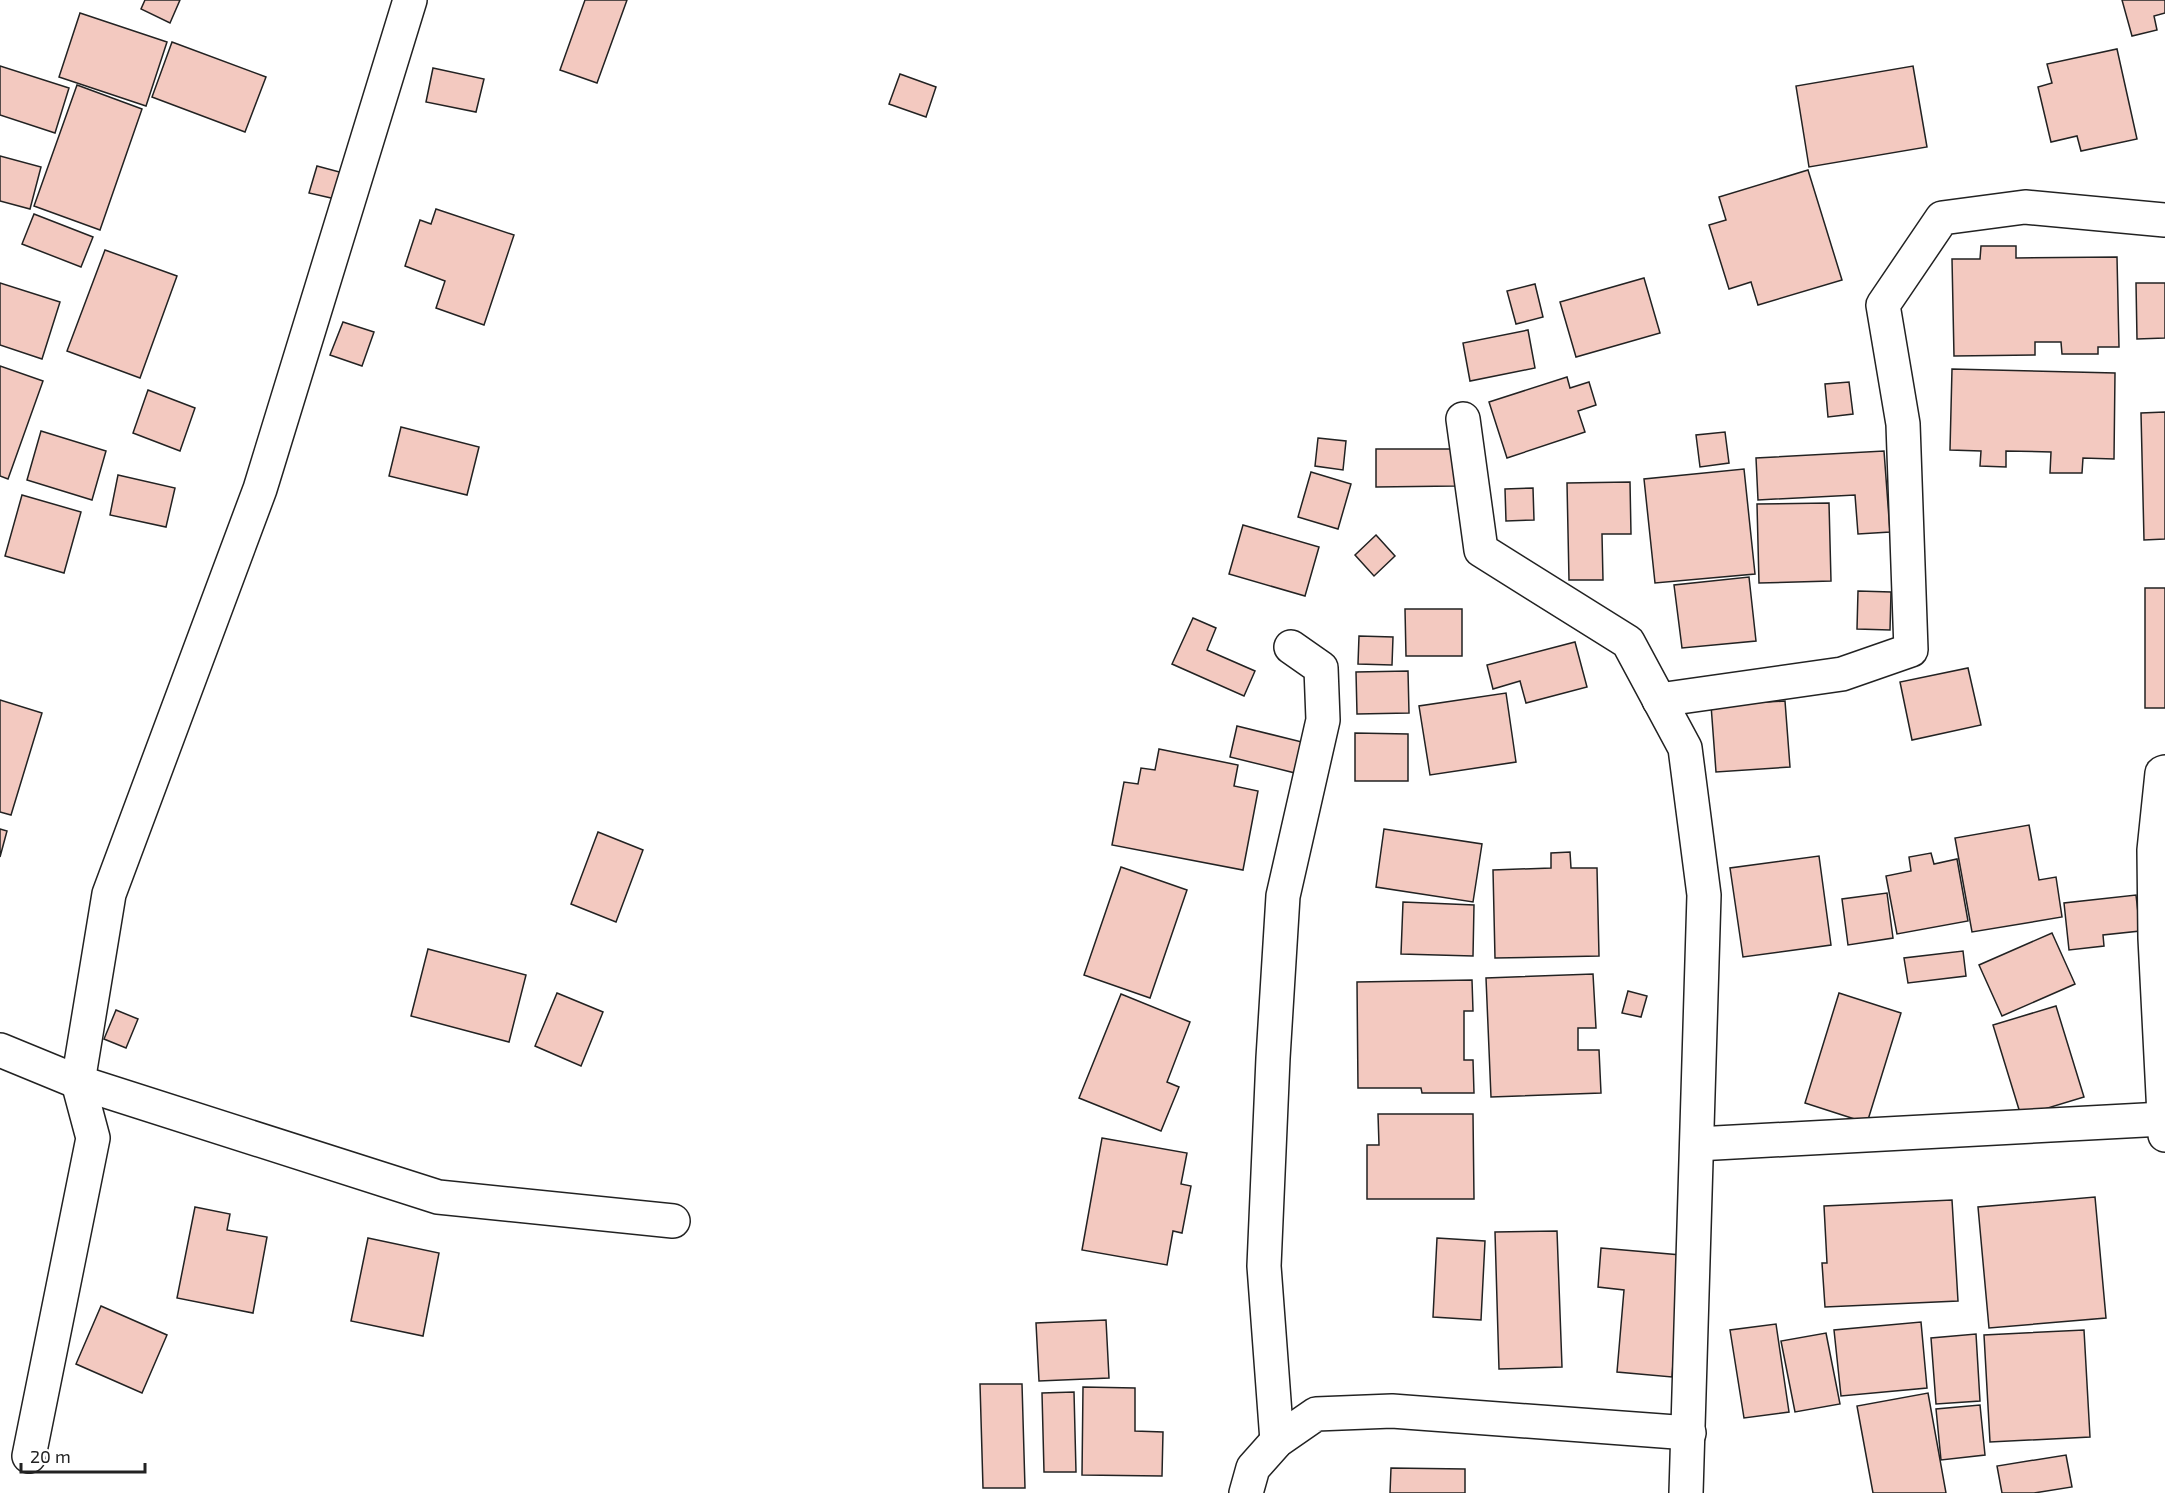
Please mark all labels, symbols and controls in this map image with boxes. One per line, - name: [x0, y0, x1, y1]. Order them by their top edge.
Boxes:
- scale bar: [21, 1436, 146, 1474]
- text: 20 m: [30, 1445, 71, 1467]

